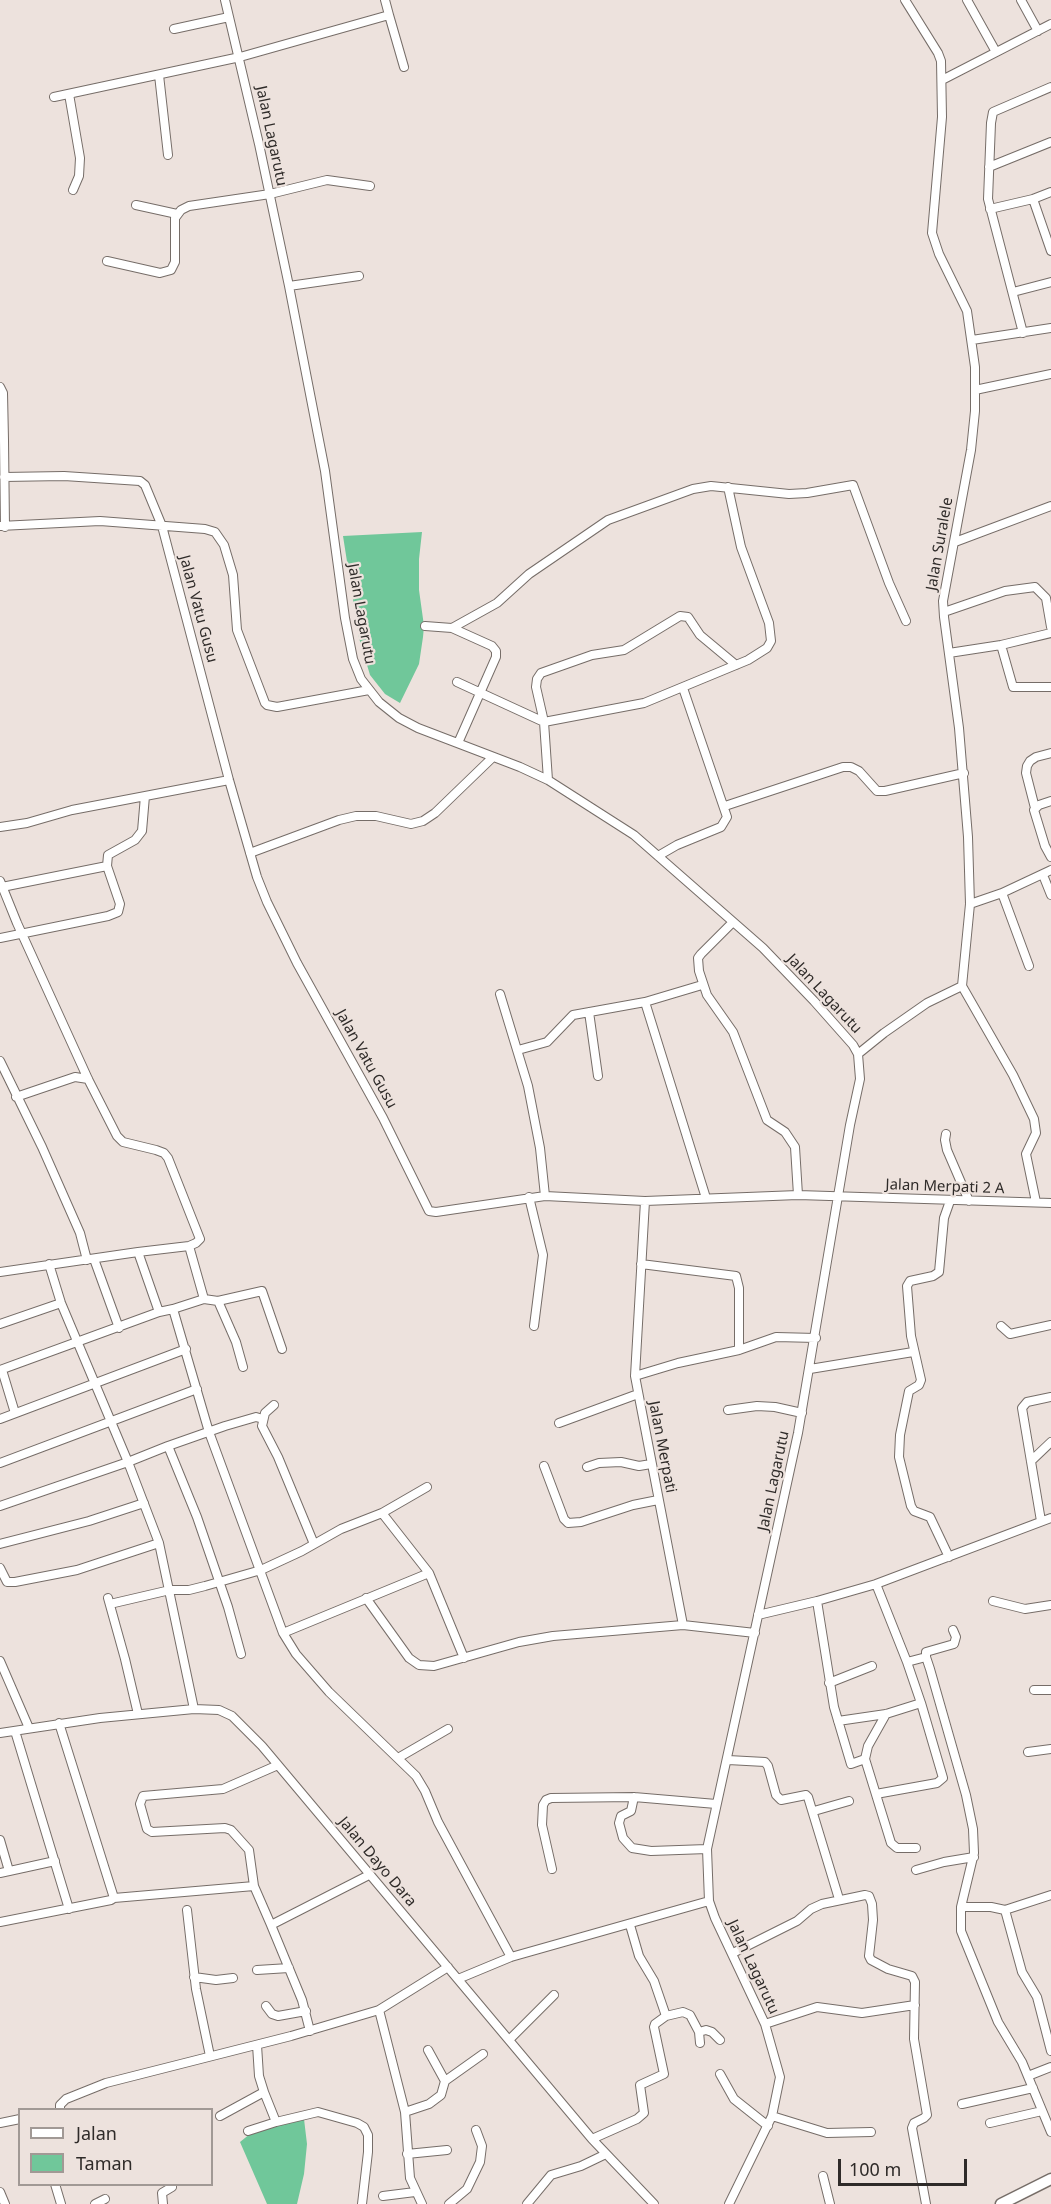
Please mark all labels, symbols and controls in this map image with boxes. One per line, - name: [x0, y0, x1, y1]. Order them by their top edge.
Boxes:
- street label: Jalan Lagarutu: [252, 84, 290, 188]
- street label: Jalan Suralele: [923, 496, 957, 592]
- street label: Jalan Vatu Gusu: [175, 553, 221, 665]
- street label: Jalan Lagarutu: [343, 562, 379, 666]
- street label: Jalan Lagarutu: [783, 951, 865, 1037]
- street label: Jalan Vatu Gusu: [331, 1006, 401, 1112]
- street label: Jalan Merpati 2 A: [885, 1176, 1005, 1198]
- street label: Jalan Merpati: [644, 1400, 680, 1494]
- street label: Jalan Lagarutu: [755, 1429, 793, 1533]
- street label: Jalan Dayo Dara: [334, 1813, 420, 1911]
- street label: Jalan Lagarutu: [723, 1917, 783, 2017]
- legend: [18, 2108, 213, 2186]
- text: Jalan: [76, 2121, 117, 2145]
- scale bar: [841, 2147, 970, 2185]
- text: Taman: [76, 2151, 133, 2175]
- text: 100 m: [849, 2157, 901, 2181]

